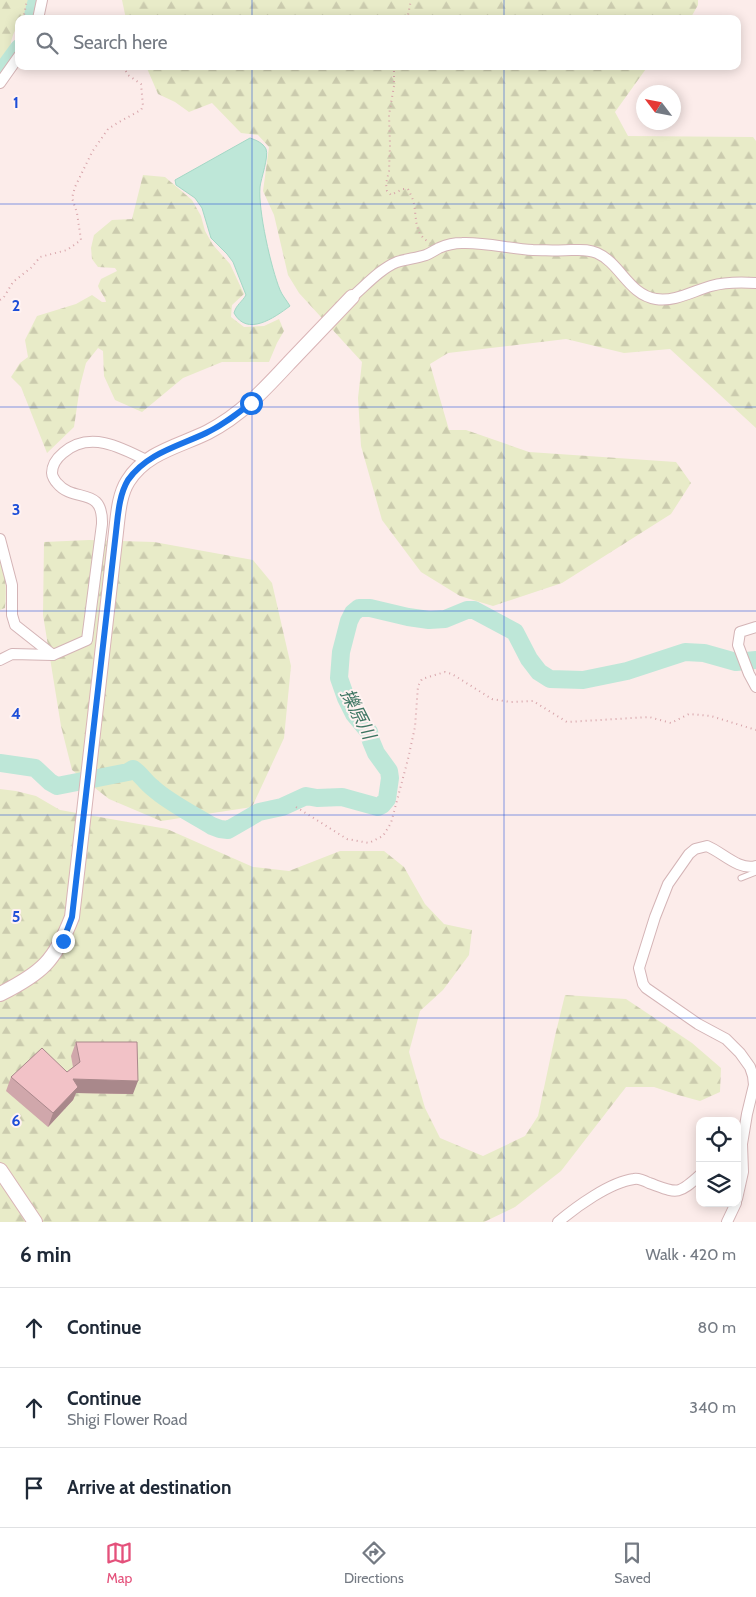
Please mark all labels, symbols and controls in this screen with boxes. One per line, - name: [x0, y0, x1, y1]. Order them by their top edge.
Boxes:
- search box: [15, 15, 741, 70]
- icon: search: [33, 29, 61, 57]
- text: Search here: [73, 31, 167, 54]
- north arrow: [636, 85, 681, 130]
- text: 1: [13, 93, 19, 112]
- text: 2: [12, 296, 20, 315]
- route start: [240, 392, 263, 415]
- text: 3: [12, 500, 20, 519]
- water label: 擽原川: [336, 685, 381, 745]
- text: 4: [11, 704, 21, 723]
- text: 5: [12, 907, 20, 926]
- route end: [52, 930, 75, 953]
- text: 6: [12, 1111, 21, 1130]
- map controls: [696, 1117, 741, 1207]
- button: locate: [696, 1117, 741, 1162]
- button: layers: [696, 1162, 741, 1207]
- text: 6 min: [20, 1242, 71, 1267]
- text: Walk · 420 m: [645, 1245, 736, 1264]
- icon: ahead: [20, 1314, 48, 1342]
- text: Continue: [67, 1316, 141, 1339]
- text: 80 m: [698, 1318, 736, 1337]
- text: Continue: [67, 1387, 141, 1410]
- icon: ahead: [20, 1394, 48, 1422]
- text: 340 m: [689, 1398, 736, 1417]
- text: Shigi Flower Road: [67, 1410, 187, 1429]
- icon: arrive: [20, 1474, 48, 1502]
- text: Arrive at destination: [67, 1476, 231, 1499]
- tab: Map: [105, 1539, 133, 1587]
- tab: Directions: [344, 1539, 404, 1587]
- tab: Saved: [614, 1539, 651, 1587]

